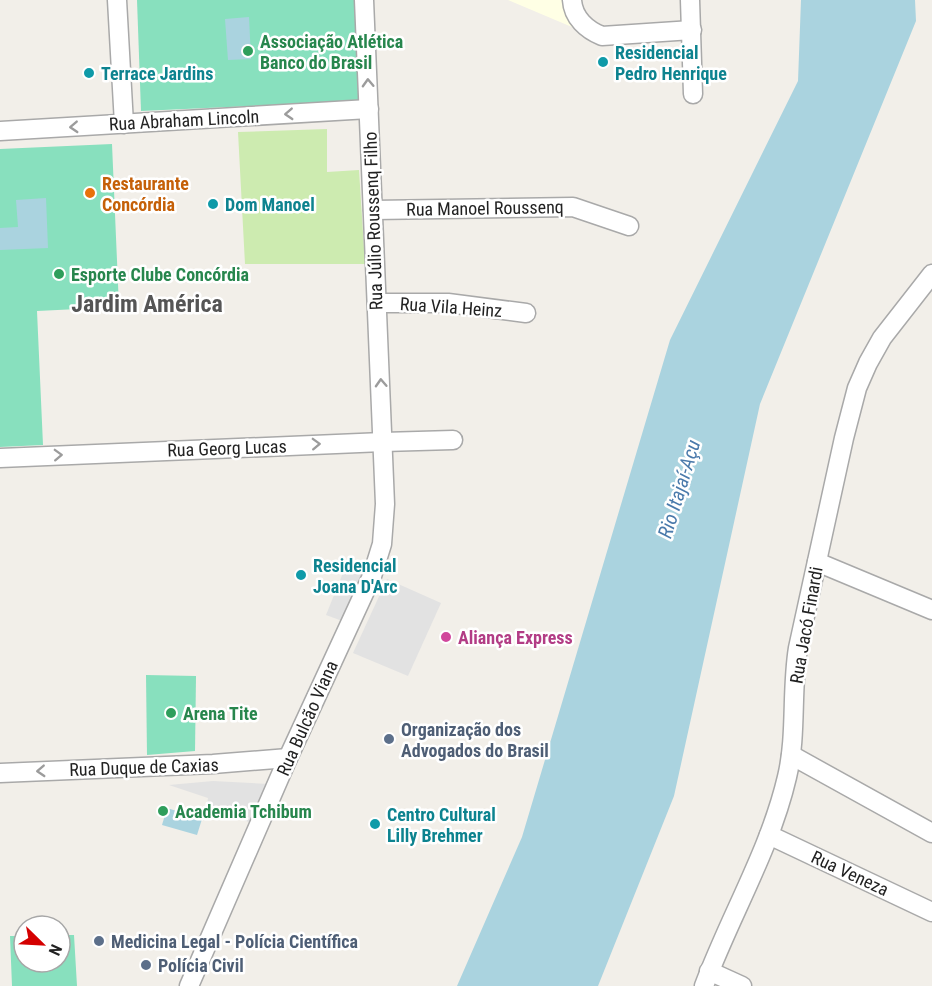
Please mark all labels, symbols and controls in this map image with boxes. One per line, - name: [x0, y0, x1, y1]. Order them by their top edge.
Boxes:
- place label: Associação Atlética Banco do Brasil: [260, 31, 403, 73]
- place label: Residencial Pedro Henrique: [615, 42, 727, 84]
- marker: Associação Atlética Banco do Brasil: [241, 44, 255, 58]
- marker: Residencial Pedro Henrique: [596, 55, 610, 69]
- place label: Terrace Jardins: [101, 63, 213, 84]
- marker: Terrace Jardins: [82, 66, 96, 80]
- one-way arrow: [361, 79, 374, 88]
- street label: Rua Abraham Lincoln: [108, 106, 260, 134]
- one-way arrow: [285, 107, 294, 120]
- one-way arrow: [69, 121, 78, 134]
- street label: Rua Júlio Roussenq Filho: [359, 131, 387, 311]
- place label: Restaurante Concórdia: [102, 173, 189, 215]
- marker: Restaurante Concórdia: [83, 186, 97, 200]
- place label: Dom Manoel: [225, 194, 315, 215]
- street label: Rua Manoel Roussenq: [406, 196, 564, 220]
- marker: Dom Manoel: [206, 197, 220, 211]
- place label: Esporte Clube Concórdia: [71, 264, 249, 285]
- marker: Esporte Clube Concórdia: [52, 267, 66, 281]
- district label: Jardim América: [71, 290, 223, 318]
- street label: Rua Vila Heinz: [399, 293, 503, 321]
- one-way arrow: [374, 379, 387, 388]
- street label: Rua Georg Lucas: [167, 435, 287, 461]
- water label: Rio Itajaí-Açu: [653, 437, 705, 541]
- one-way arrow: [312, 438, 321, 451]
- one-way arrow: [54, 449, 63, 462]
- place label: Residencial Joana D'Arc: [313, 555, 398, 597]
- street label: Rua Jacó Finardi: [785, 565, 827, 685]
- marker: Residencial Joana D'Arc: [294, 568, 308, 582]
- place label: Aliança Express: [458, 627, 573, 648]
- marker: Aliança Express: [439, 630, 453, 644]
- street label: Rua Bulcão Viana: [272, 657, 342, 779]
- place label: Arena Tite: [183, 703, 258, 724]
- marker: Arena Tite: [164, 706, 178, 720]
- place label: Organização dos Advogados do Brasil: [401, 719, 549, 761]
- marker: Organização dos Advogados do Brasil: [382, 732, 396, 746]
- street label: Rua Duque de Caxias: [69, 754, 219, 780]
- one-way arrow: [37, 765, 46, 778]
- place label: Academia Tchibum: [175, 801, 312, 822]
- marker: Academia Tchibum: [156, 804, 170, 818]
- place label: Centro Cultural Lilly Brehmer: [387, 804, 496, 846]
- marker: Centro Cultural Lilly Brehmer: [368, 817, 382, 831]
- street label: Rua Veneza: [808, 846, 892, 900]
- north arrow: [12, 914, 72, 974]
- place label: Medicina Legal - Polícia Científica: [111, 931, 358, 952]
- marker: Medicina Legal - Polícia Científica: [92, 934, 106, 948]
- text: N: [45, 942, 66, 958]
- place label: Polícia Civil: [158, 955, 244, 976]
- marker: Polícia Civil: [139, 958, 153, 972]

